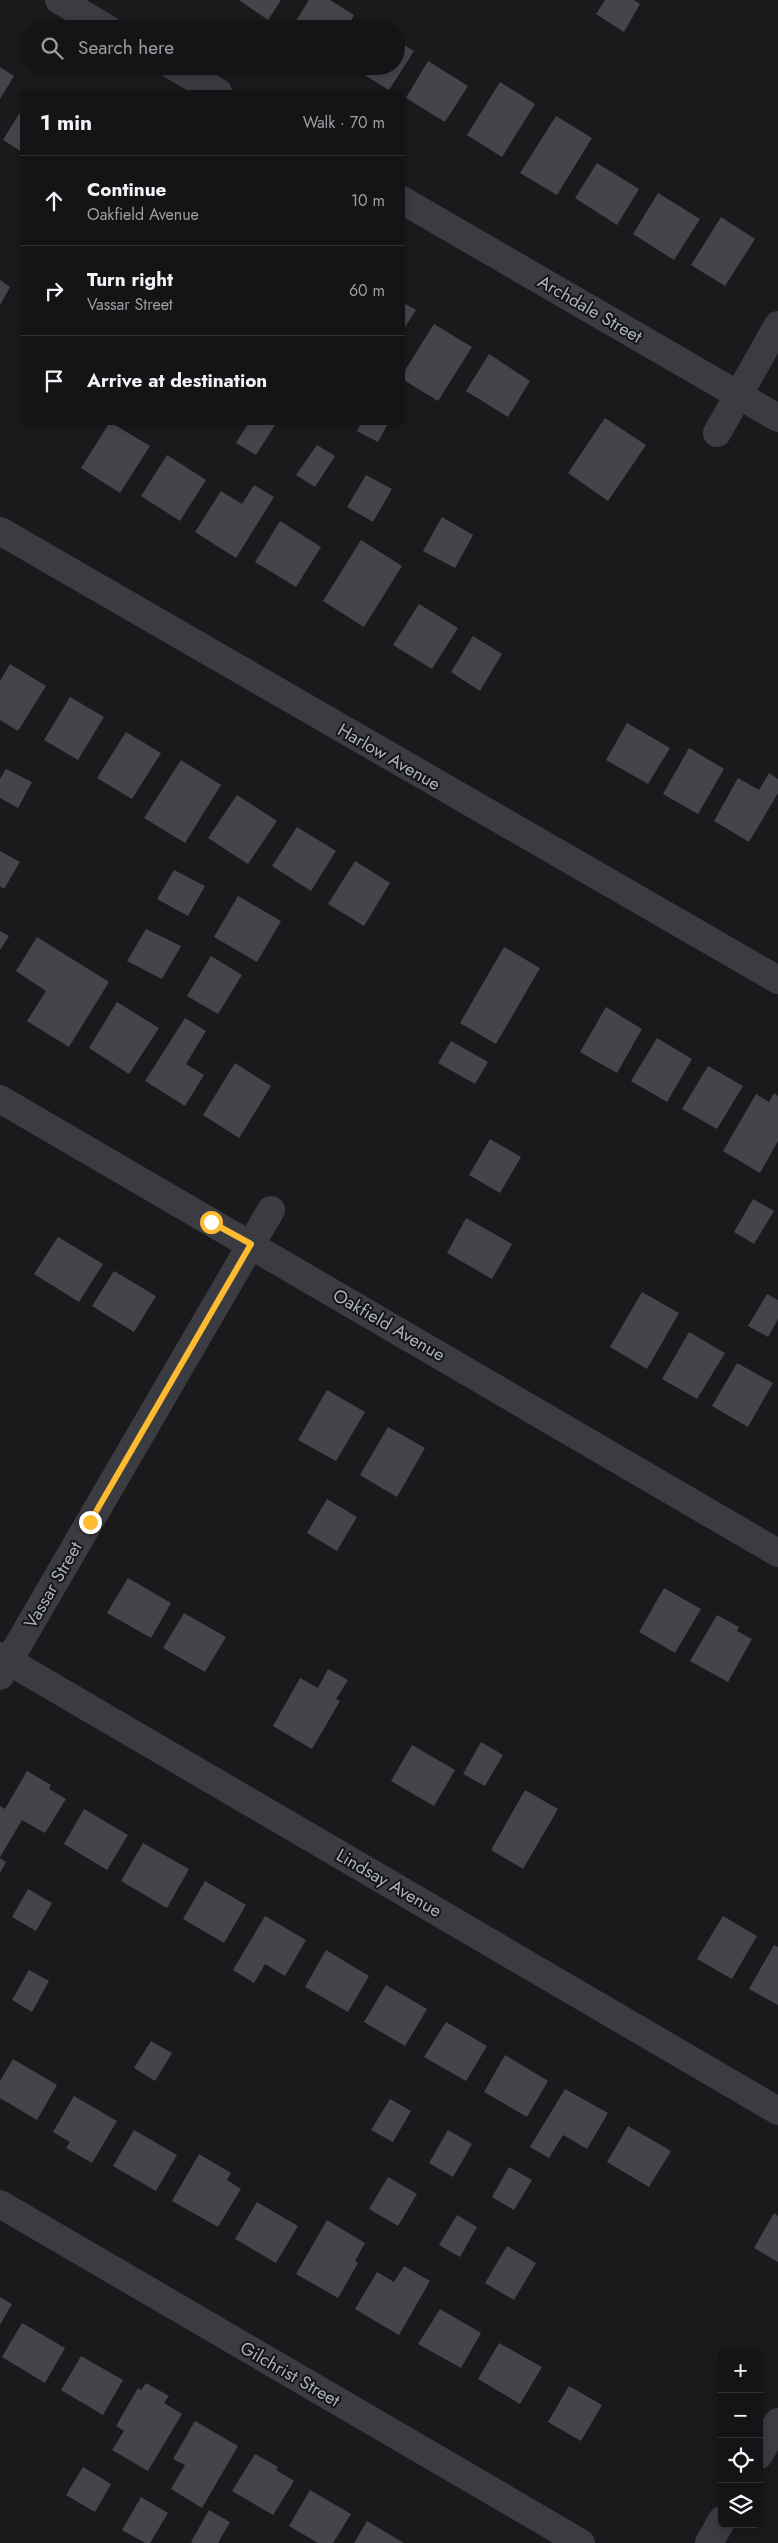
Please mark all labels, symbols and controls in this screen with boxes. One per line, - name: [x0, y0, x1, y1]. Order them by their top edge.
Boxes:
- search box: [20, 20, 405, 75]
- icon: search: [38, 34, 66, 62]
- text: Search here: [78, 34, 174, 61]
- text: 1 min: [40, 108, 92, 138]
- text: Walk · 70 m: [303, 111, 385, 134]
- text: Continue: [87, 176, 166, 203]
- icon: ahead: [40, 187, 68, 215]
- text: 10 m: [351, 189, 385, 212]
- text: Oakfield Avenue: [87, 203, 199, 226]
- text: Turn right: [87, 266, 173, 293]
- street label: Archdale Street: [533, 269, 648, 350]
- icon: right: [40, 277, 68, 305]
- text: 60 m: [349, 279, 385, 302]
- text: Vassar Street: [87, 293, 173, 316]
- icon: arrive: [40, 367, 68, 395]
- text: Arrive at destination: [87, 367, 267, 394]
- street label: Harlow Avenue: [333, 717, 445, 797]
- route start: [200, 1211, 223, 1234]
- street label: Oakfield Avenue: [328, 1282, 450, 1368]
- route end: [79, 1511, 102, 1534]
- street label: Vassar Street: [18, 1536, 89, 1633]
- street label: Lindsay Avenue: [332, 1842, 446, 1924]
- street label: Gilchrist Street: [235, 2335, 345, 2413]
- map controls: [718, 2348, 763, 2528]
- button: +: [718, 2348, 763, 2393]
- button: −: [718, 2393, 763, 2438]
- button: locate: [718, 2438, 763, 2483]
- button: layers: [718, 2483, 763, 2528]

